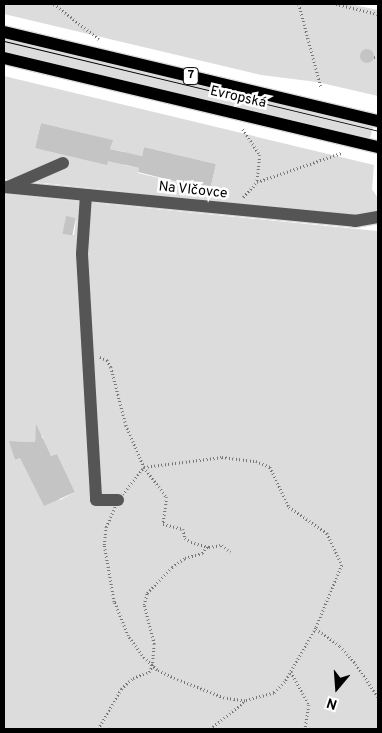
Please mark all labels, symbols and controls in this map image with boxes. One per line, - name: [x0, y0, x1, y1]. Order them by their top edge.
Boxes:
- road number: 7: [182, 66, 200, 85]
- street label: Evropská: [208, 83, 268, 113]
- street label: Na Vlčovce: [157, 179, 229, 203]
- north arrow: [312, 663, 362, 713]
- text: N: [325, 693, 340, 712]

